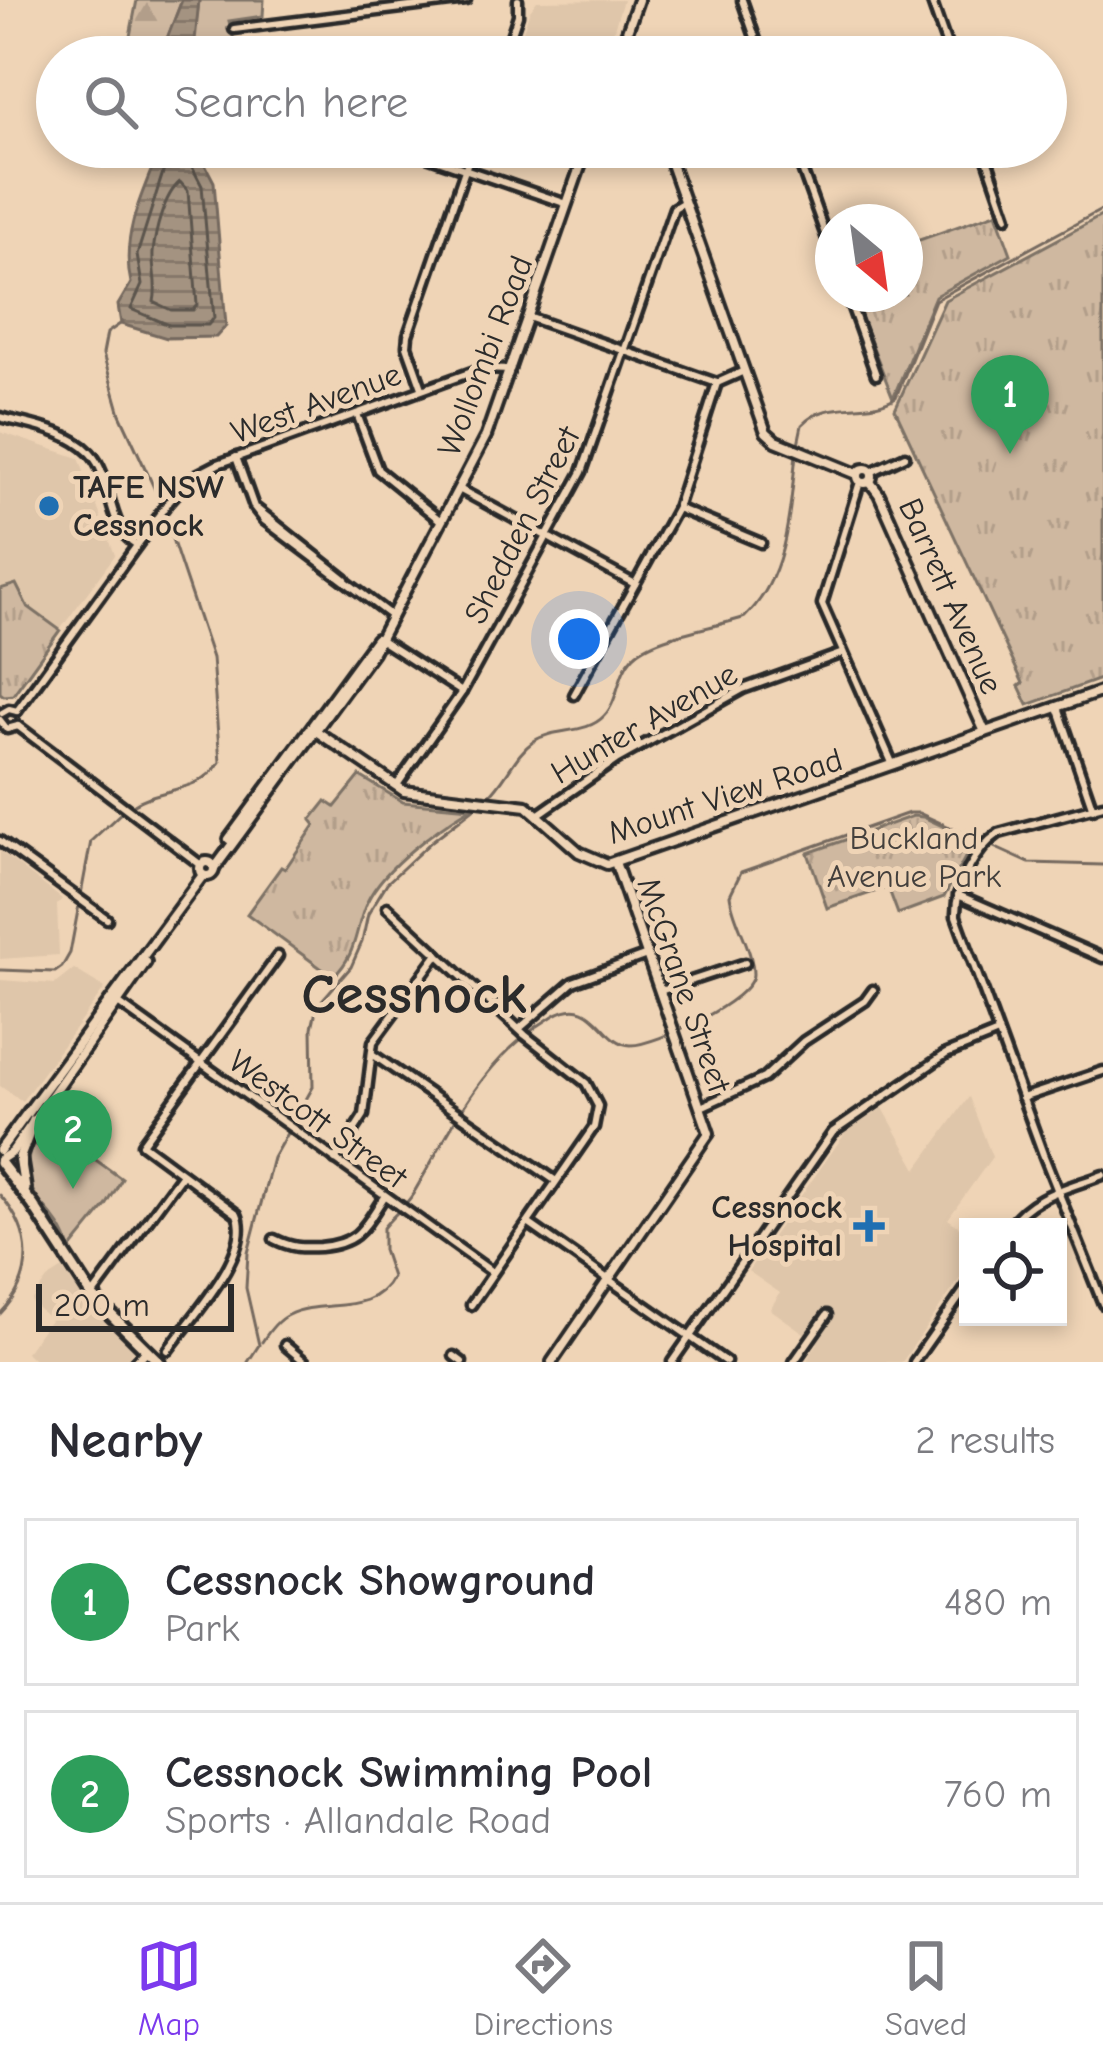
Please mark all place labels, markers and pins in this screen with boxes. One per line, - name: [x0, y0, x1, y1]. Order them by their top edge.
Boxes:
- pin: 1: [971, 355, 1049, 454]
- place label: TAFE NSW Cessnock: [73, 468, 224, 544]
- marker: TAFE NSW Cessnock: [36, 493, 62, 519]
- pin: 2: [34, 1090, 112, 1189]
- place label: Cessnock Hospital: [711, 1188, 842, 1264]
- marker: Cessnock Hospital: [853, 1210, 885, 1242]

